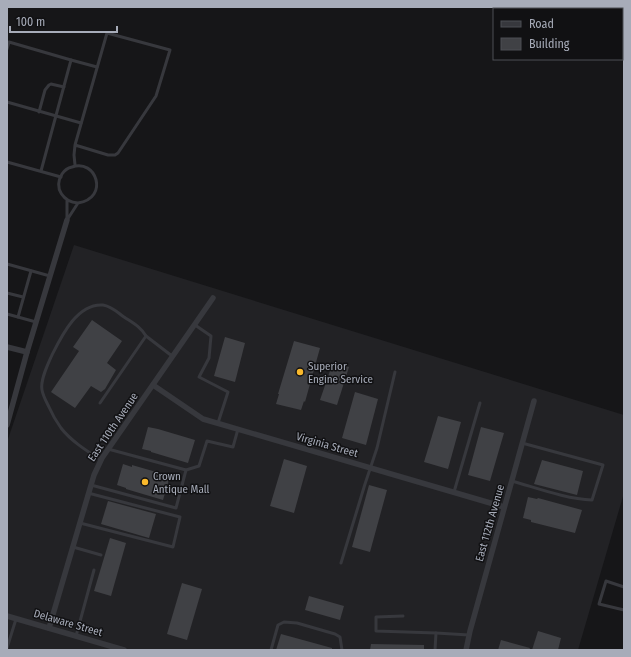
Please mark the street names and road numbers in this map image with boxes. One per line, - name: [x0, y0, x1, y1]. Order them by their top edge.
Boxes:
- street label: East 110th Avenue: [85, 390, 141, 464]
- street label: Virginia Street: [295, 430, 360, 460]
- street label: East 112th Avenue: [473, 483, 507, 563]
- street label: Delaware Street: [32, 607, 104, 639]

